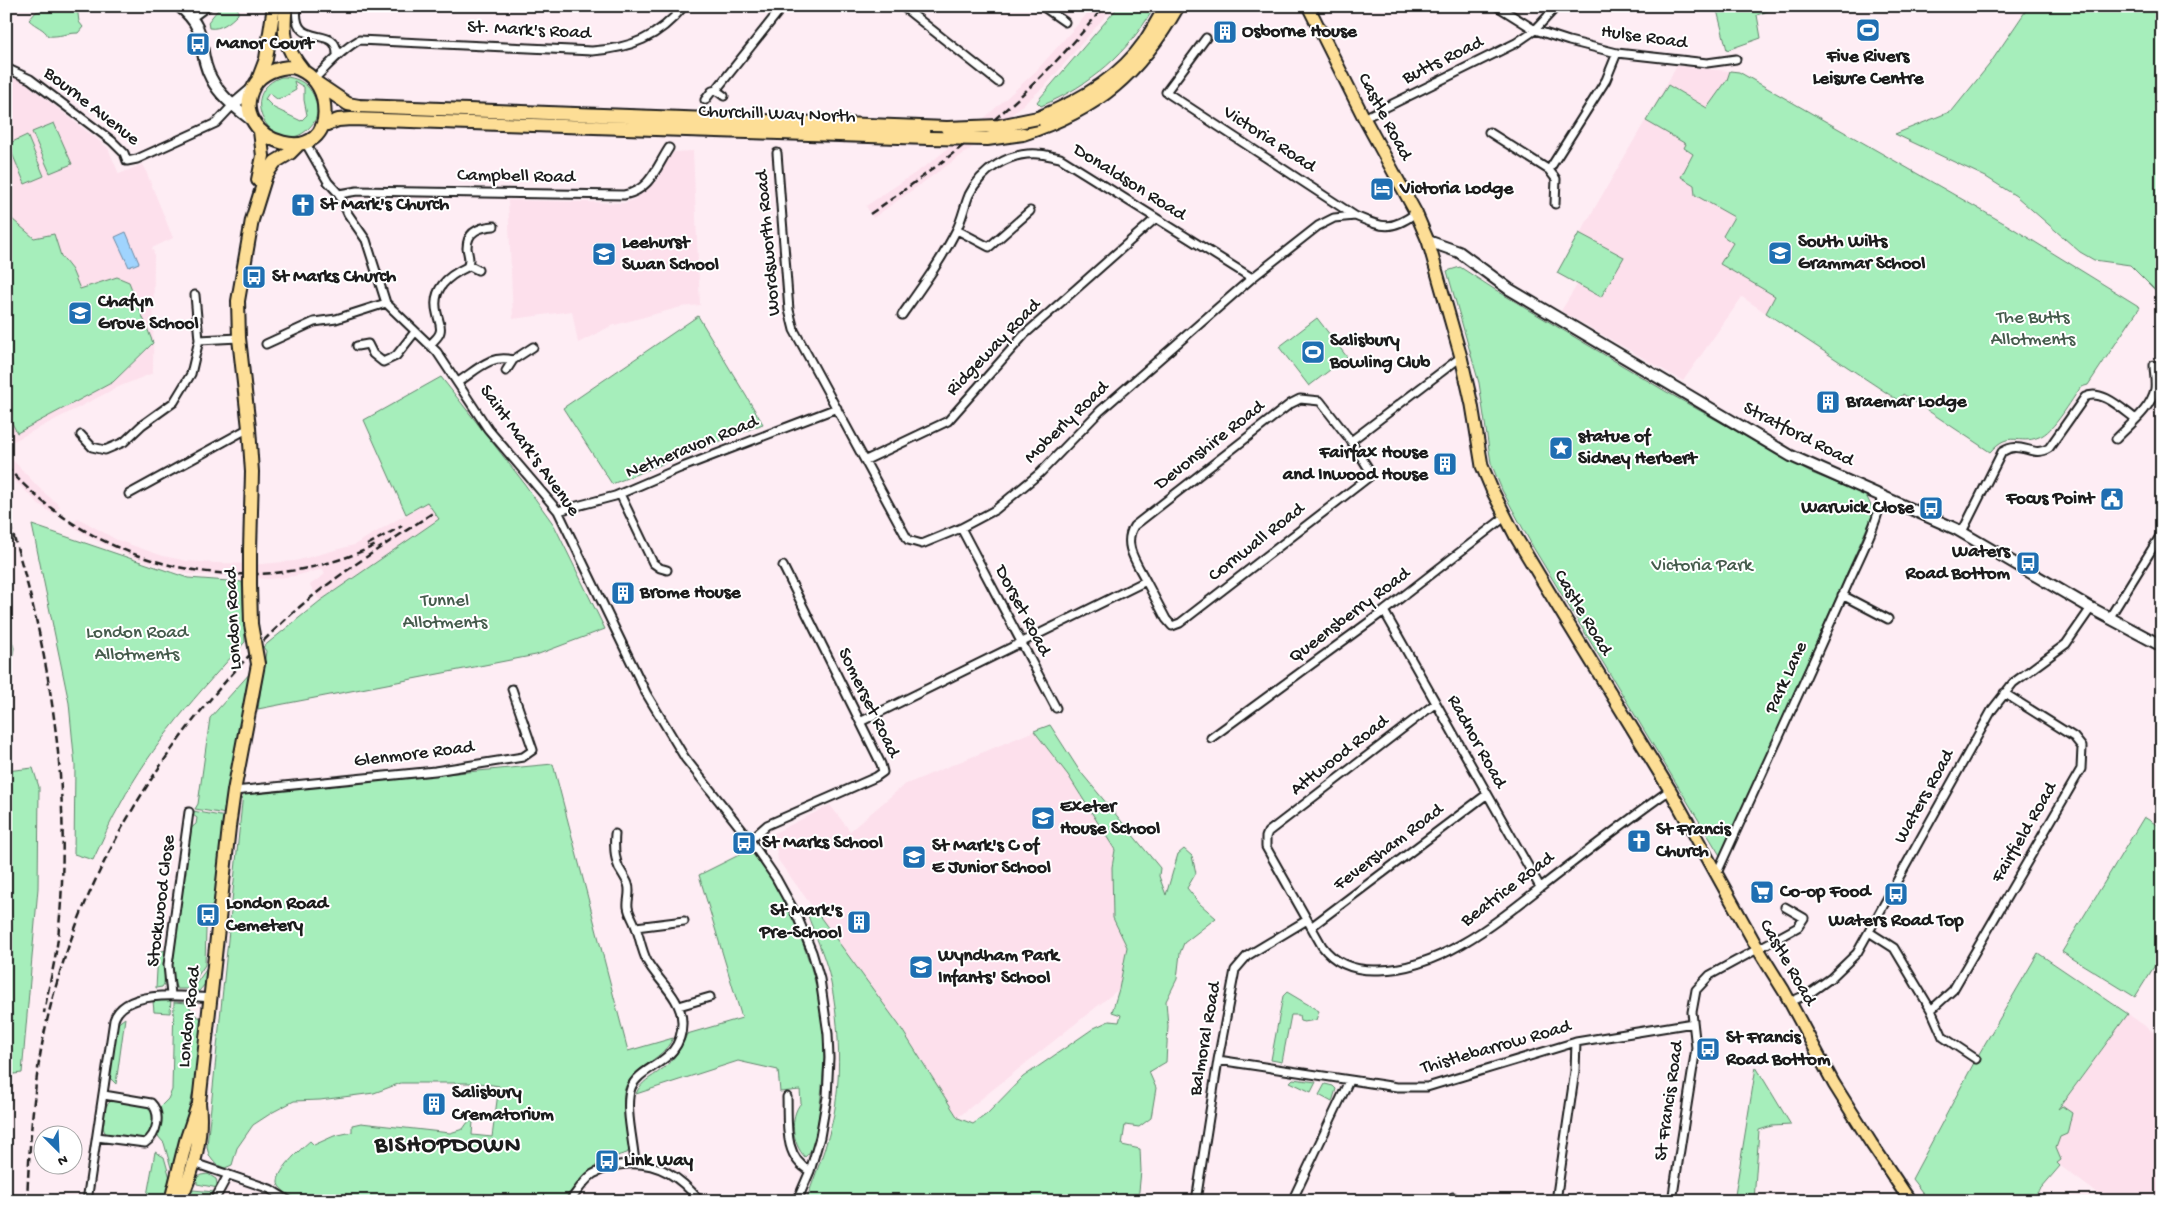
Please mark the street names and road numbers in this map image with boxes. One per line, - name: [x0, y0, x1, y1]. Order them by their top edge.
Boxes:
- street label: St. Mark's Road: [467, 16, 593, 46]
- street label: Hulse Road: [1599, 21, 1690, 56]
- street label: Butts Road: [1398, 31, 1489, 91]
- street label: Bourne Avenue: [38, 62, 144, 152]
- street label: Castle Road: [1351, 69, 1417, 166]
- street label: Churchill Way North: [698, 101, 856, 129]
- street label: Victoria Road: [1217, 101, 1321, 180]
- street label: Donaldson Road: [1066, 138, 1191, 228]
- street label: Campbell Road: [457, 164, 577, 190]
- street label: Wordsworth Road: [751, 167, 787, 317]
- street label: Ridgeway Road: [942, 293, 1047, 401]
- street label: Moberly Road: [1020, 376, 1116, 469]
- street label: Saint Mark's Avenue: [474, 381, 585, 521]
- street label: Devonshire Road: [1149, 395, 1271, 497]
- street label: Stratford Road: [1739, 397, 1859, 474]
- street label: Netheravon Road: [623, 410, 763, 485]
- street label: Cornwall Road: [1204, 497, 1311, 588]
- street label: Dorset Road: [988, 560, 1056, 662]
- street label: Queensberry Road: [1285, 562, 1417, 669]
- street label: London Road: [220, 566, 248, 670]
- street label: Castle Road: [1548, 566, 1617, 661]
- street label: Park Lane: [1760, 638, 1814, 719]
- street label: Somerset Road: [832, 644, 905, 763]
- street label: Radnor Road: [1441, 691, 1512, 794]
- street label: Attwood Road: [1286, 709, 1395, 801]
- street label: Glenmore Road: [353, 736, 477, 774]
- street label: Waters Road: [1890, 744, 1961, 848]
- street label: Fairfield Road: [1986, 777, 2064, 888]
- street label: Feversham Road: [1329, 798, 1450, 897]
- street label: Stockwood Close: [143, 834, 182, 968]
- street label: Beatrice Road: [1456, 846, 1561, 933]
- street label: Castle Road: [1753, 916, 1822, 1012]
- street label: London Road: [173, 963, 207, 1069]
- street label: Balmoral Road: [1184, 978, 1228, 1099]
- street label: Thistlebarrow Road: [1417, 1015, 1575, 1081]
- street label: St Francis Road: [1650, 1038, 1690, 1162]

